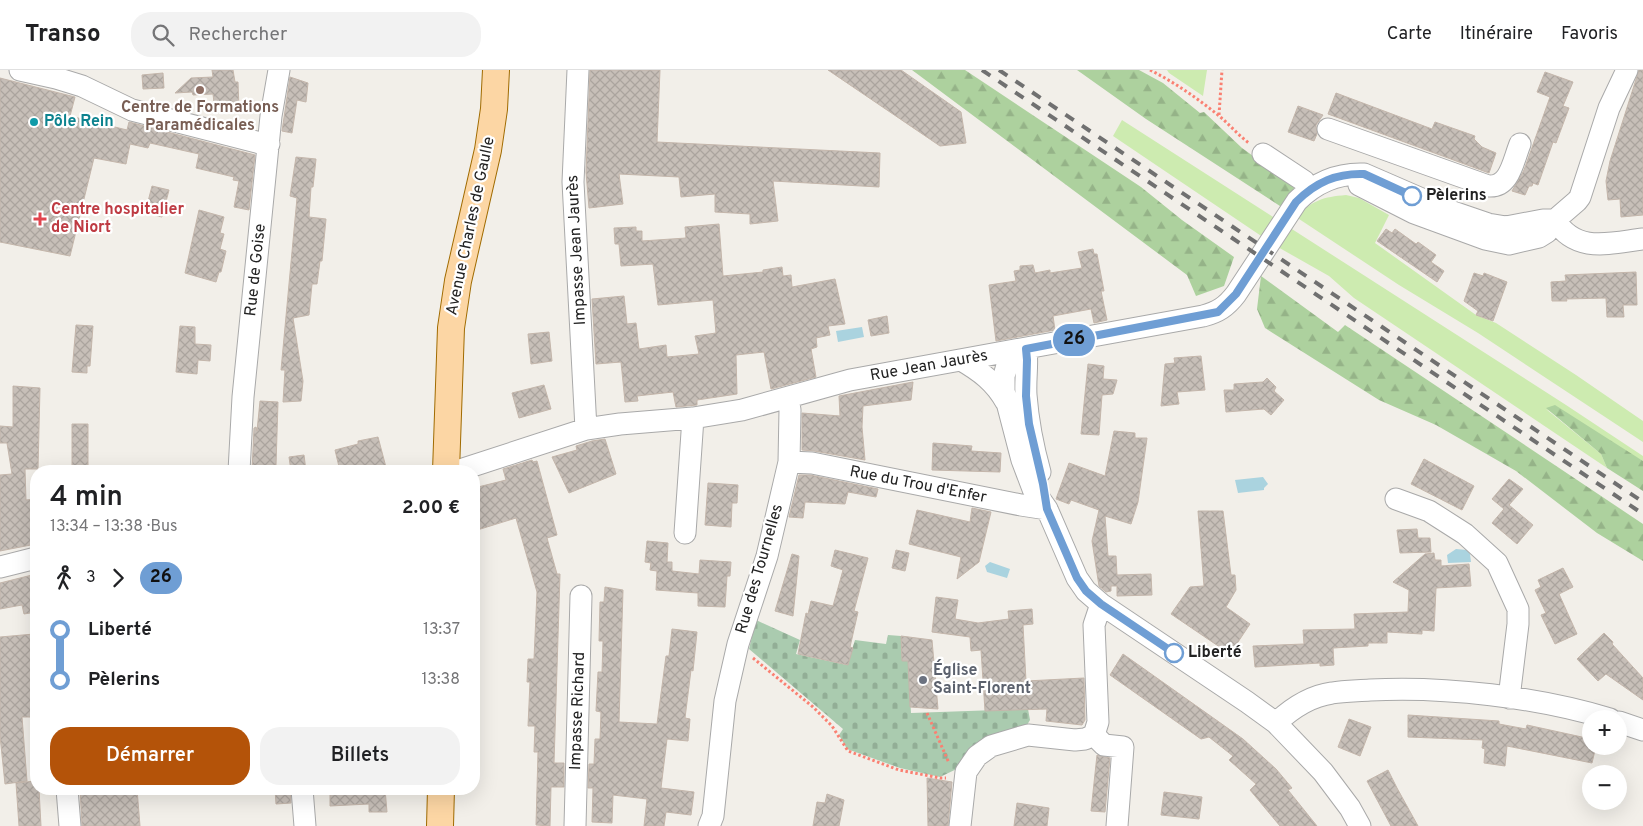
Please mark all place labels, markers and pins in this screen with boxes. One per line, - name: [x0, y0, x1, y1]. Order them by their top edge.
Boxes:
- marker: Centre de Formations Paramédicales: [194, 84, 206, 96]
- place label: Centre de Formations Paramédicales: [121, 98, 279, 136]
- place label: Pôle Rein: [44, 112, 114, 132]
- marker: Pôle Rein: [28, 116, 40, 128]
- marker: Pèlerins: [1402, 186, 1422, 206]
- place label: Pèlerins: [1426, 186, 1487, 206]
- place label: Centre hospitalier de Niort: [51, 200, 185, 238]
- marker: Centre hospitalier de Niort: [33, 212, 47, 226]
- marker: Liberté: [1164, 643, 1184, 663]
- place label: Liberté: [1188, 643, 1242, 663]
- place label: Église Saint-Florent: [933, 659, 1031, 699]
- marker: Église Saint-Florent: [917, 674, 929, 686]

